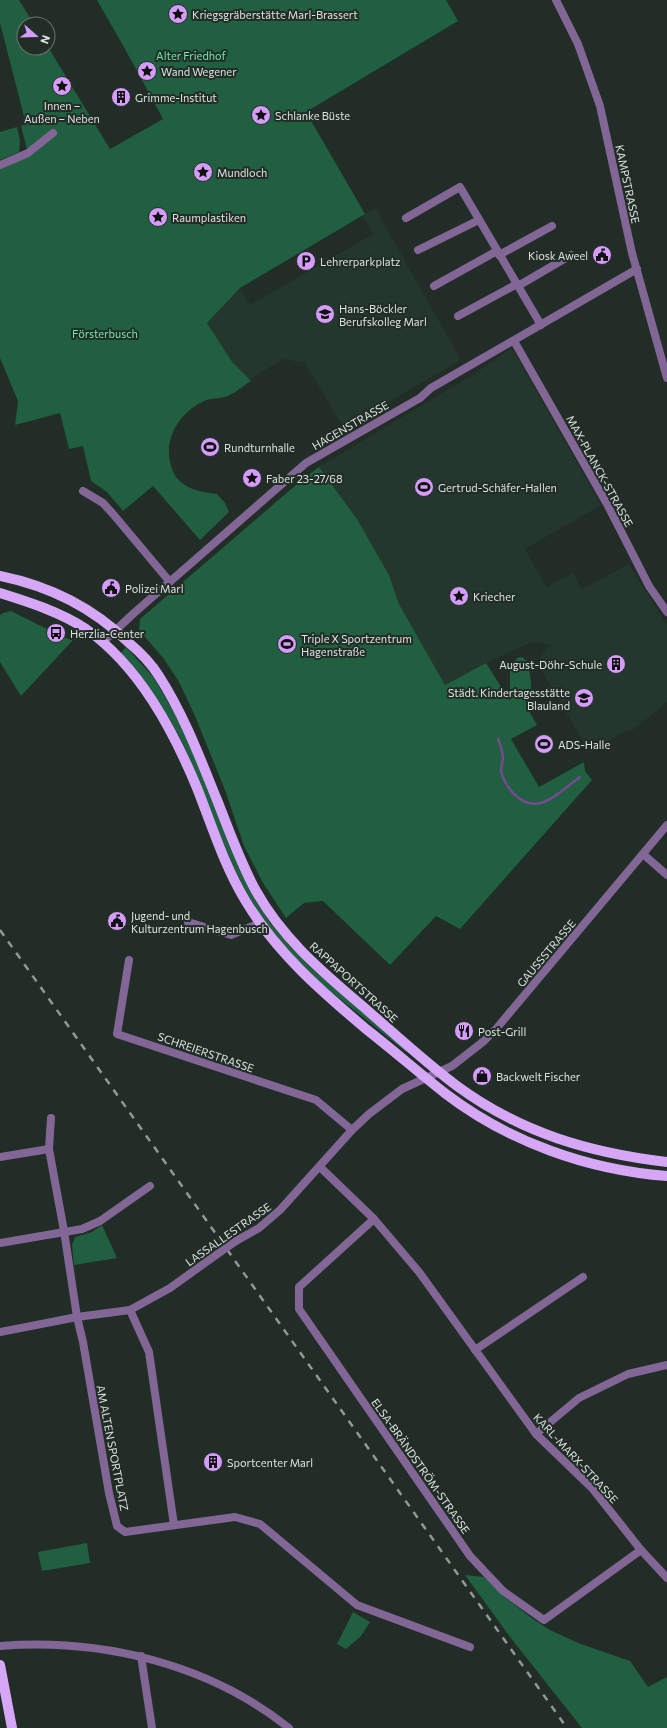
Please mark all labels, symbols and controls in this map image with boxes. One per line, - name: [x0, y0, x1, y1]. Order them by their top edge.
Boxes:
- place icon: Kriegsgräberstätte Marl-Brassert: [167, 3, 189, 25]
- place label: Kriegsgräberstätte Marl-Brassert: [192, 8, 358, 21]
- north arrow: [16, 16, 56, 56]
- text: N: [38, 33, 53, 46]
- park label: Alter Friedhof: [156, 49, 227, 62]
- place icon: Wand Wegener: [136, 60, 158, 82]
- place label: Wand Wegener: [161, 65, 237, 78]
- place icon: Innen – Außen – Neben: [51, 75, 73, 97]
- building icon: Grimme-Institut: [110, 86, 132, 108]
- place label: Grimme-Institut: [135, 91, 217, 104]
- place label: Innen – Außen – Neben: [24, 99, 100, 125]
- place icon: Schlanke Büste: [250, 104, 272, 126]
- place label: Schlanke Büste: [275, 109, 350, 122]
- street label: KAMPSTRASSE: [613, 143, 643, 225]
- place icon: Mundloch: [192, 161, 214, 183]
- place label: Mundloch: [217, 166, 267, 179]
- place icon: Raumplastiken: [147, 206, 169, 228]
- place label: Raumplastiken: [172, 211, 246, 224]
- public building icon: Kiosk Aweel: [591, 244, 613, 266]
- place label: Kiosk Aweel: [528, 249, 588, 262]
- parking icon: Lehrerparkplatz: [295, 250, 317, 272]
- place label: Lehrerparkplatz: [320, 255, 401, 268]
- place label: Hans-Böckler Berufskolleg Marl: [339, 302, 427, 328]
- school or university icon: Hans-Böckler Berufskolleg Marl: [314, 303, 336, 325]
- park label: Försterbusch: [72, 327, 138, 340]
- street label: HAGENSTRASSE: [309, 398, 391, 452]
- street label: MAX-PLANCK-STRASSE: [564, 413, 636, 529]
- sports icon: Rundturnhalle: [199, 436, 221, 458]
- place label: Rundturnhalle: [224, 441, 295, 454]
- place icon: Faber 23-27/68: [241, 467, 263, 489]
- place label: Faber 23-27/68: [266, 472, 343, 485]
- sports icon: Gertrud-Schäfer-Hallen: [413, 476, 435, 498]
- place label: Gertrud-Schäfer-Hallen: [438, 481, 557, 494]
- public building icon: Polizei Marl: [100, 577, 122, 599]
- place label: Polizei Marl: [125, 582, 183, 595]
- place icon: Kriecher: [448, 585, 470, 607]
- place label: Kriecher: [473, 590, 516, 603]
- bus stop icon: Herzlia-Center: [45, 622, 67, 644]
- place label: Herzlia-Center: [70, 627, 145, 640]
- place label: Triple X Sportzentrum Hagenstraße: [301, 632, 412, 658]
- sports icon: Triple X Sportzentrum Hagenstraße: [276, 633, 298, 655]
- building icon: August-Döhr-Schule: [605, 653, 627, 675]
- place label: August-Döhr-Schule: [499, 658, 602, 671]
- place label: Städt. Kindertagesstätte Blauland: [448, 686, 570, 712]
- school or university icon: Städt. Kindertagesstätte Blauland: [573, 687, 595, 709]
- sports icon: ADS-Halle: [533, 733, 555, 755]
- place label: ADS-Halle: [558, 738, 610, 751]
- place label: Jugend- und Kulturzentrum Hagenbusch: [131, 909, 268, 935]
- public building icon: Jugend- und Kulturzentrum Hagenbusch: [106, 910, 128, 932]
- street label: GAUSSSTRASSE: [514, 917, 578, 989]
- street label: RAPPAPORTSTRASSE: [307, 939, 401, 1025]
- restaurant icon: Post-Grill: [453, 1020, 475, 1042]
- place label: Post-Grill: [478, 1025, 526, 1038]
- street label: SCHREIERSTRASSE: [156, 1029, 256, 1075]
- shop icon: Backwelt Fischer: [471, 1065, 493, 1087]
- place label: Backwelt Fischer: [496, 1070, 581, 1083]
- street label: LASSALLESTRASSE: [183, 1200, 273, 1268]
- street label: AM ALTEN SPORTPLATZ: [94, 1384, 132, 1512]
- street label: ELSA-BRÄNDSTRÖM-STRASSE: [369, 1395, 474, 1536]
- street label: KARL-MARX-STRASSE: [531, 1410, 621, 1506]
- building icon: Sportcenter Marl: [202, 1451, 224, 1473]
- place label: Sportcenter Marl: [227, 1456, 313, 1469]

